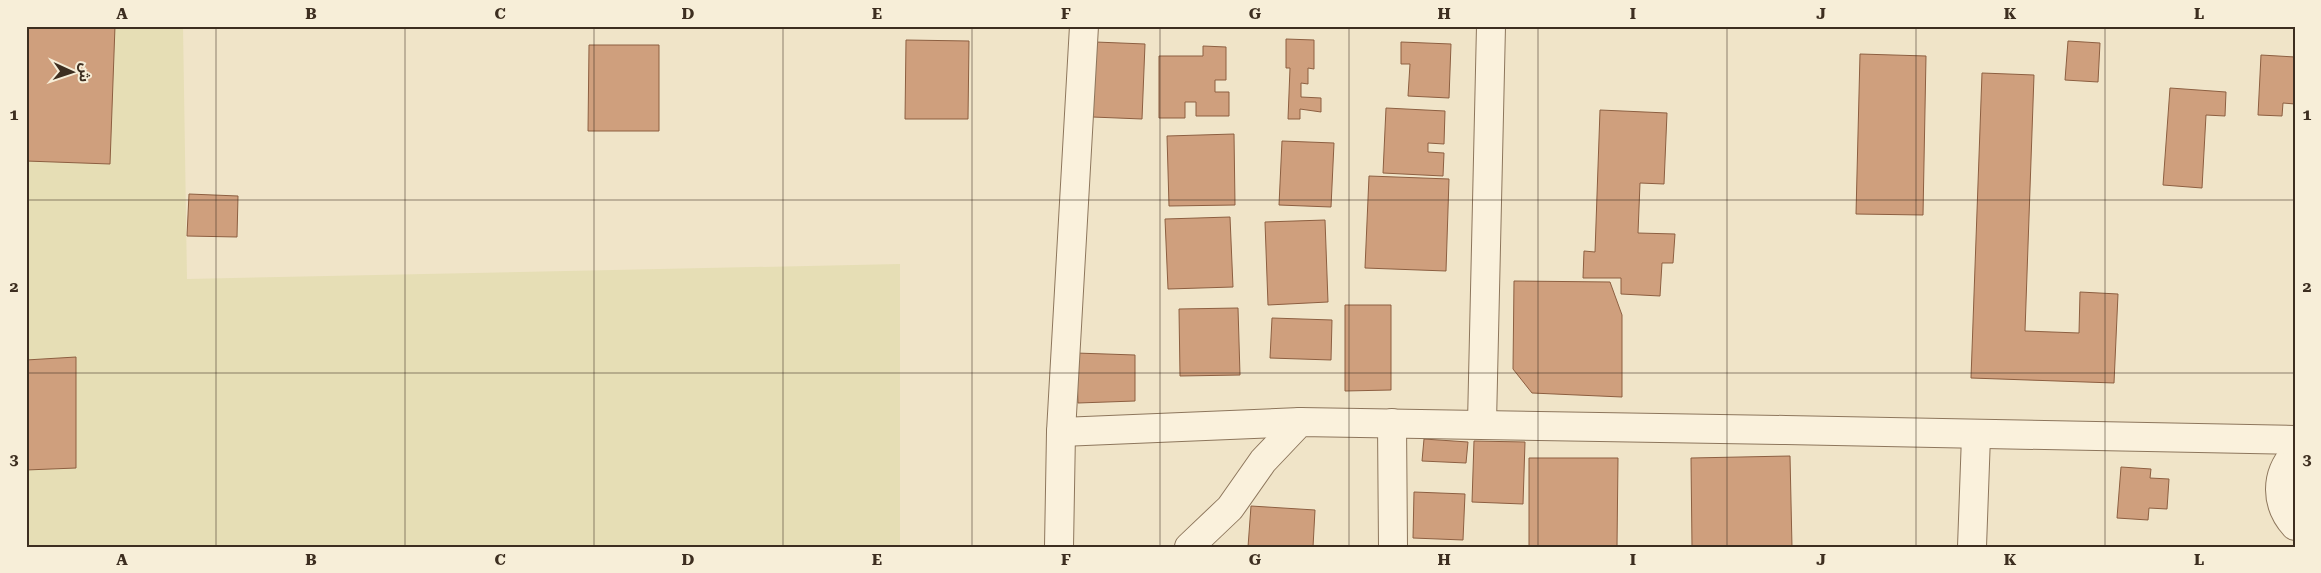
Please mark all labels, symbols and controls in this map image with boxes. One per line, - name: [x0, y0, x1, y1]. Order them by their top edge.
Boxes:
- text: A: [116, 4, 128, 23]
- text: B: [305, 4, 317, 23]
- text: C: [494, 4, 506, 23]
- text: D: [682, 4, 695, 23]
- text: E: [872, 4, 882, 23]
- text: F: [1061, 4, 1071, 23]
- text: G: [1249, 4, 1262, 23]
- text: H: [1437, 4, 1451, 23]
- text: I: [1630, 4, 1636, 23]
- text: J: [1816, 4, 1826, 23]
- text: K: [2004, 4, 2017, 23]
- text: L: [2194, 4, 2204, 23]
- north arrow: [48, 48, 98, 98]
- text: ش: [76, 63, 93, 83]
- text: 1: [10, 105, 19, 124]
- text: 1: [2303, 105, 2312, 124]
- text: 2: [10, 277, 19, 296]
- text: 2: [2303, 277, 2312, 296]
- text: 3: [10, 450, 19, 469]
- text: 3: [2303, 450, 2312, 469]
- text: A: [116, 550, 128, 569]
- text: B: [305, 550, 317, 569]
- text: C: [494, 550, 506, 569]
- text: D: [682, 550, 695, 569]
- text: E: [872, 550, 882, 569]
- text: F: [1061, 550, 1071, 569]
- text: G: [1249, 550, 1262, 569]
- text: H: [1437, 550, 1451, 569]
- text: I: [1630, 550, 1636, 569]
- text: J: [1816, 550, 1826, 569]
- text: K: [2004, 550, 2017, 569]
- text: L: [2194, 550, 2204, 569]

